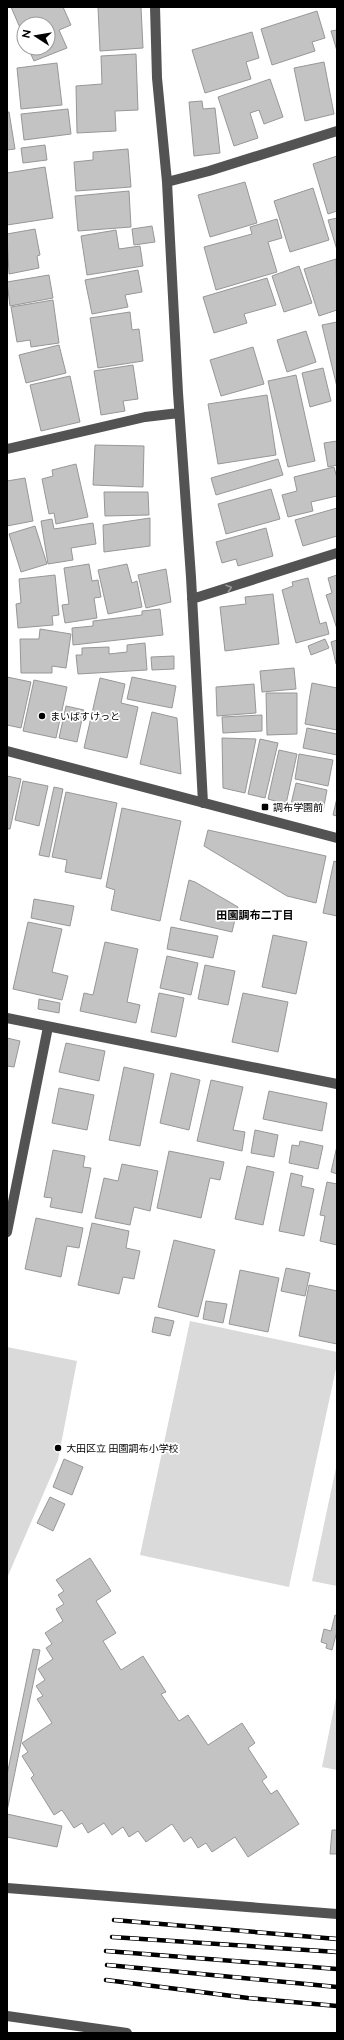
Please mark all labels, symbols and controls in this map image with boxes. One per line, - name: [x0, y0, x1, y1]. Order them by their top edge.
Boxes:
- north arrow: [16, 16, 56, 56]
- text: N: [19, 29, 34, 39]
- one-way arrow: [226, 584, 233, 592]
- marker: まいばすけっと: [37, 711, 47, 721]
- place label: まいばすけっと: [50, 711, 120, 722]
- marker: 調布学園前: [260, 802, 270, 812]
- place label: 調布学園前: [273, 802, 323, 813]
- district label: 田園調布二丁目: [217, 909, 294, 922]
- marker: 大田区立 田園調布小学校: [53, 1443, 63, 1453]
- place label: 大田区立 田園調布小学校: [66, 1443, 179, 1454]

